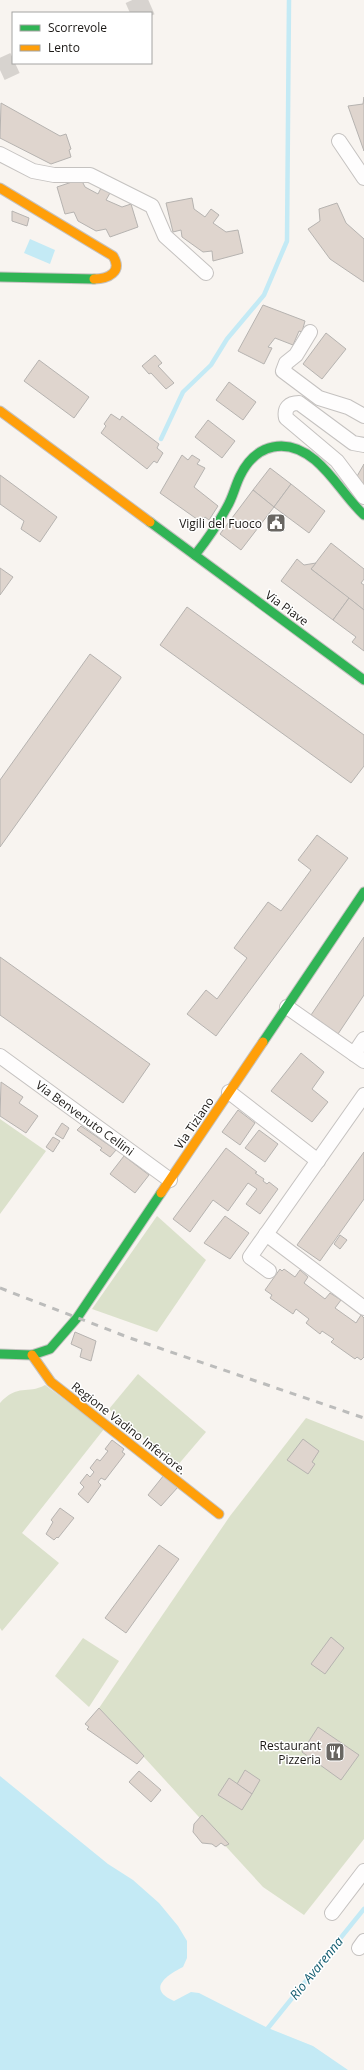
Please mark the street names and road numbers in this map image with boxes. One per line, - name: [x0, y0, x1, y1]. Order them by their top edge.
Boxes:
- street label: Via Piave: [262, 587, 312, 630]
- street label: Via Benvenuto Cellini: [32, 1077, 138, 1159]
- street label: Via Tiziano: [170, 1094, 218, 1152]
- street label: Regione Vadino Inferiore.: [68, 1378, 190, 1478]

